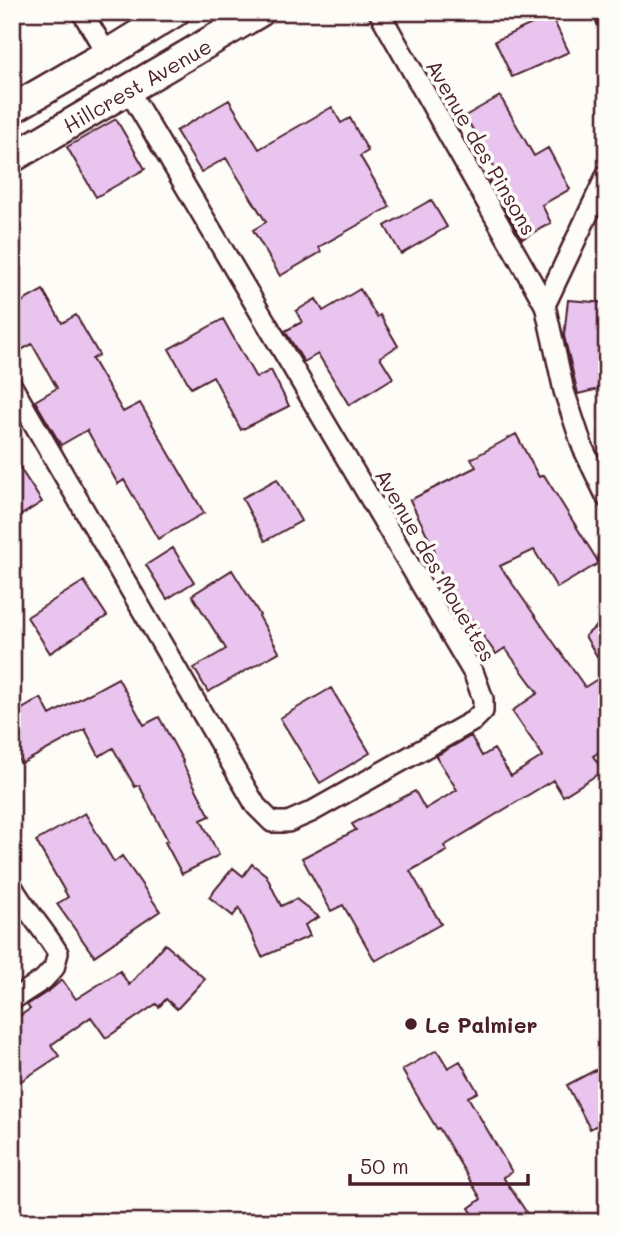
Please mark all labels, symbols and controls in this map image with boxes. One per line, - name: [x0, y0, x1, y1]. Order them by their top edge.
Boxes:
- street label: Hillcrest Avenue: [58, 32, 216, 138]
- street label: Avenue des Pinsons: [421, 55, 543, 239]
- street label: Avenue des Mouettes: [370, 464, 502, 666]
- place label: Le Palmier: [425, 1011, 537, 1038]
- marker: Le Palmier: [403, 1016, 419, 1032]
- scale bar: [350, 1143, 528, 1187]
- text: 50 m: [360, 1152, 409, 1179]

